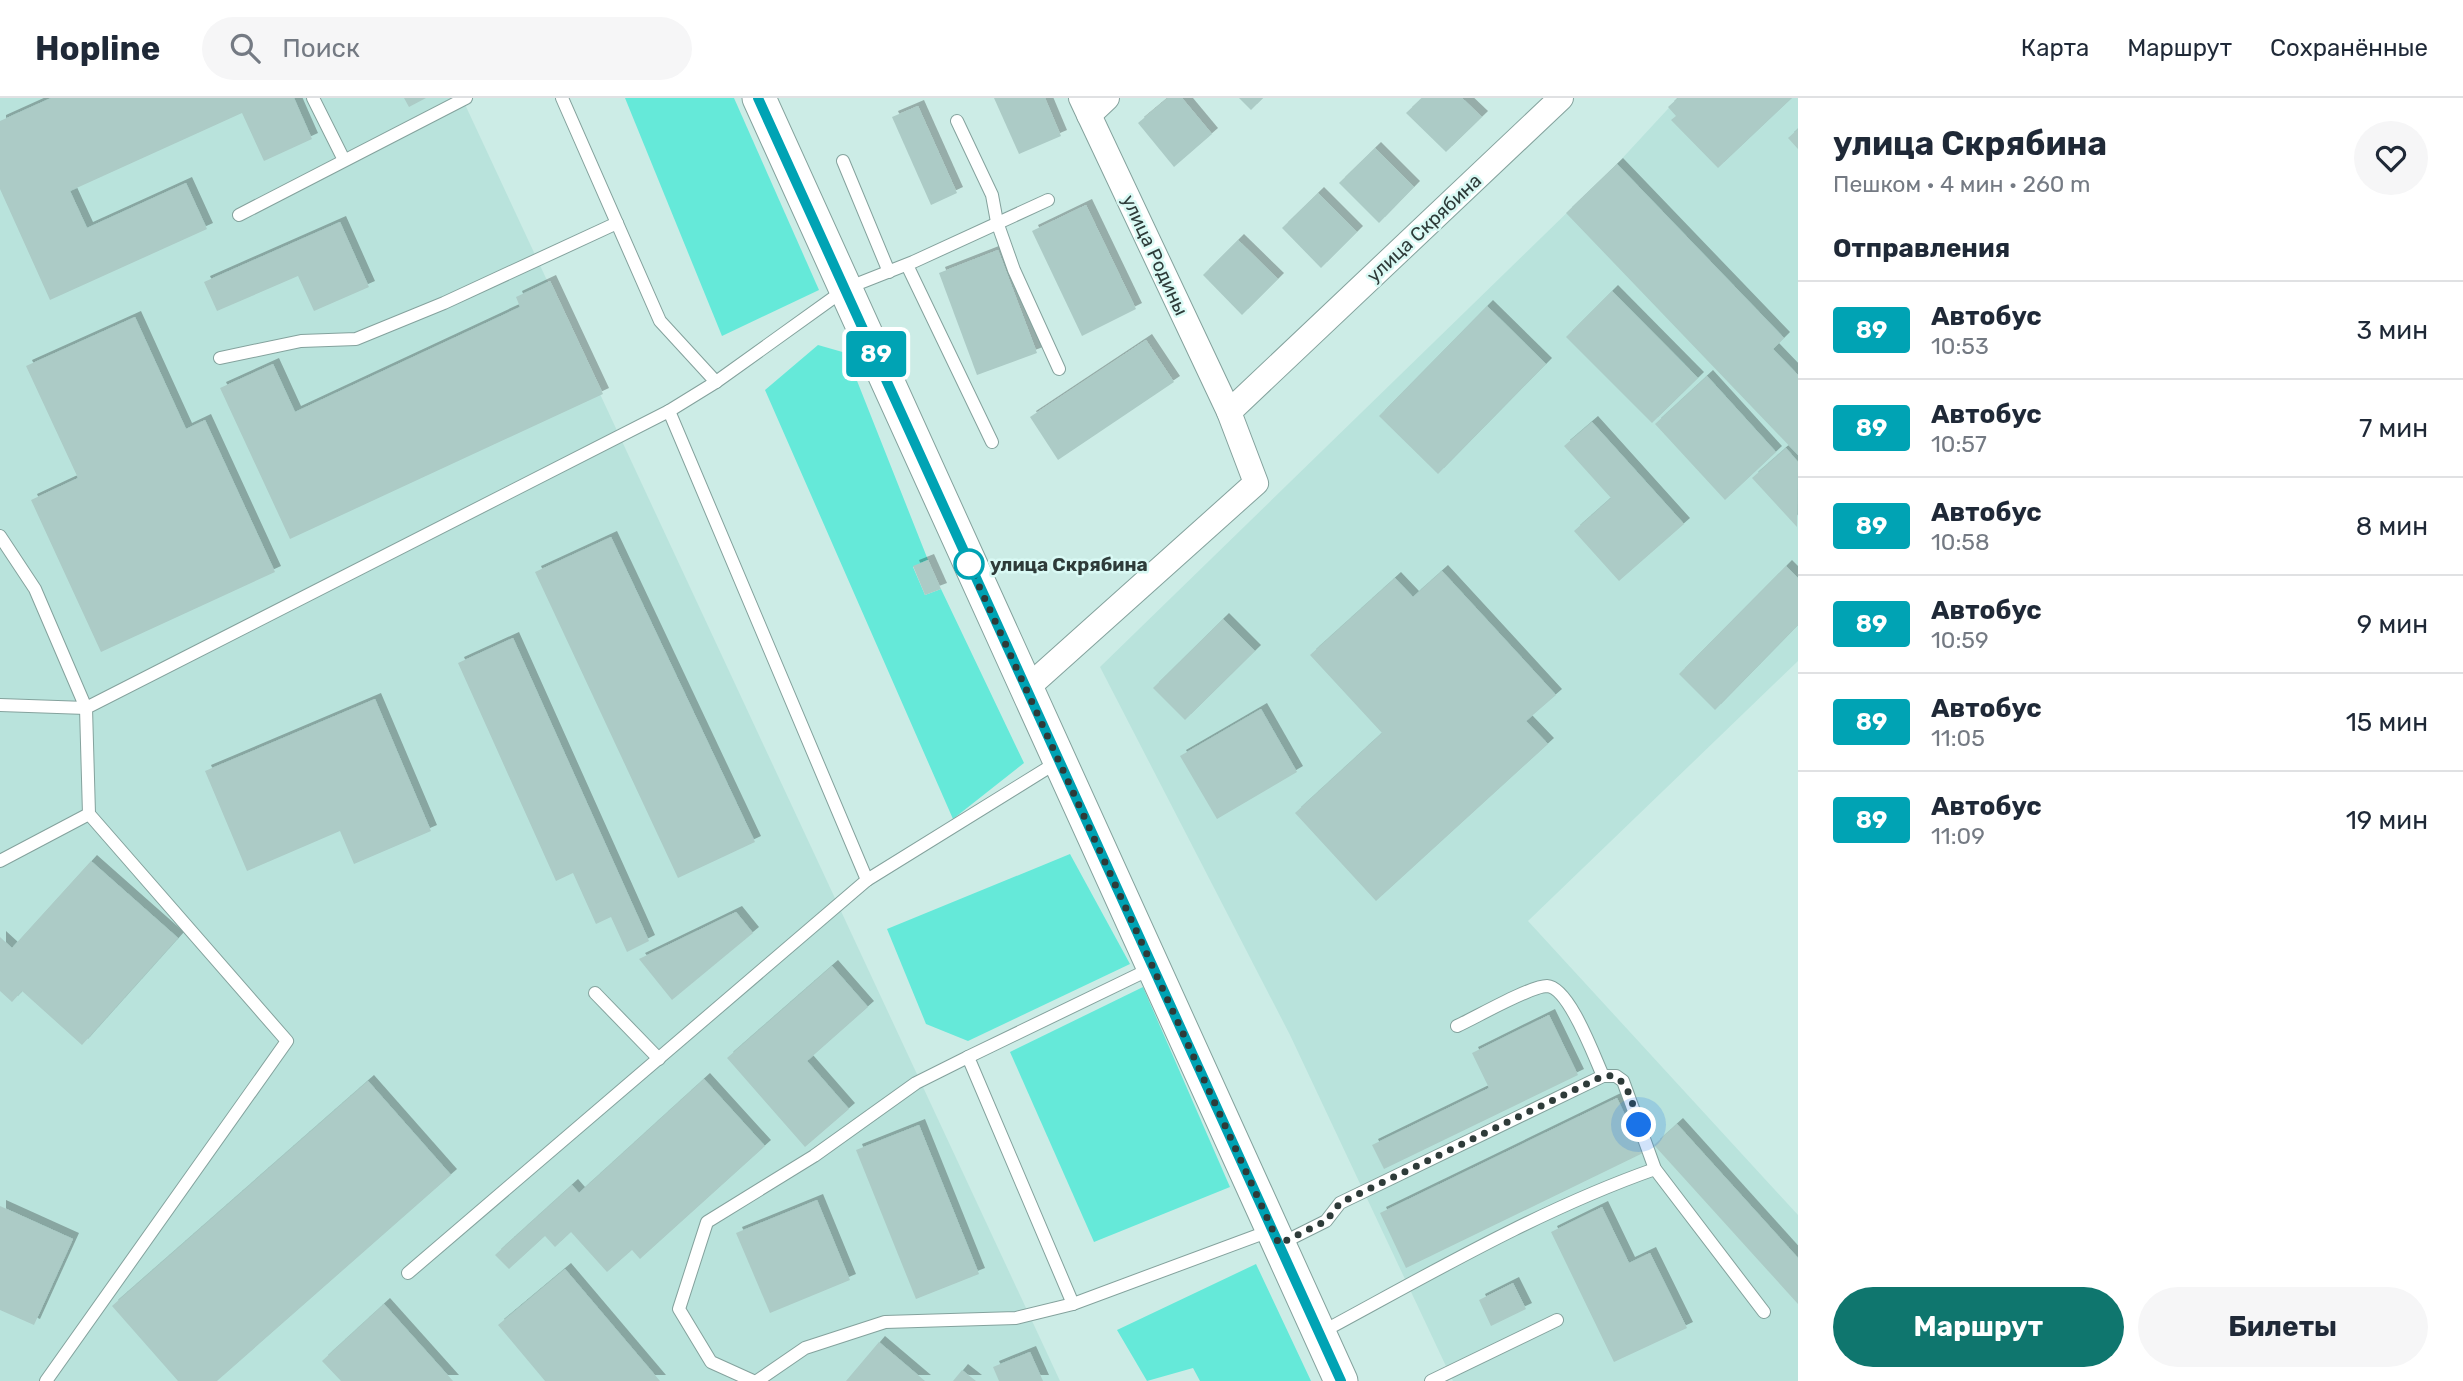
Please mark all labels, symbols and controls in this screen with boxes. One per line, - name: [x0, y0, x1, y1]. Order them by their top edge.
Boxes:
- search box: [202, 17, 692, 80]
- text: Hopline: [35, 29, 160, 68]
- icon: search: [226, 29, 264, 67]
- text: Поиск: [282, 33, 360, 64]
- text: Карта: [2021, 34, 2089, 62]
- text: Маршрут: [2127, 34, 2232, 62]
- text: Сохранённые: [2270, 34, 2428, 62]
- button: heart: [2354, 121, 2428, 195]
- text: улица Скрябина: [1833, 124, 2107, 163]
- street label: улица Скрябина: [1362, 169, 1486, 287]
- text: Пешком · 4 мин · 260 m: [1833, 170, 2090, 198]
- street label: улица Родины: [1117, 191, 1193, 319]
- text: Отправления: [1833, 233, 2010, 264]
- text: Автобус: [1931, 301, 2042, 332]
- text: 3 мин: [2357, 315, 2428, 346]
- text: 89: [1856, 316, 1887, 344]
- line badge: 89: [844, 331, 908, 377]
- text: 10:53: [1931, 332, 1989, 360]
- text: 89: [860, 340, 892, 368]
- text: Автобус: [1931, 399, 2042, 430]
- text: 7 мин: [2359, 413, 2428, 444]
- text: 89: [1856, 414, 1887, 442]
- text: 10:57: [1931, 430, 1987, 458]
- text: Автобус: [1931, 497, 2042, 528]
- text: 8 мин: [2356, 511, 2428, 542]
- text: 89: [1856, 512, 1887, 540]
- text: 10:58: [1931, 528, 1990, 556]
- marker: улица Скрябина: [954, 549, 984, 579]
- place label: улица Скрябина: [990, 553, 1148, 576]
- text: Автобус: [1931, 595, 2042, 626]
- text: 9 мин: [2357, 609, 2428, 640]
- text: 89: [1856, 610, 1887, 638]
- text: 10:59: [1931, 626, 1989, 654]
- text: Автобус: [1931, 693, 2042, 724]
- text: 15 мин: [2346, 707, 2428, 738]
- text: 89: [1856, 708, 1887, 736]
- text: 11:05: [1931, 724, 1985, 752]
- text: Автобус: [1931, 791, 2042, 822]
- text: 19 мин: [2346, 805, 2428, 836]
- text: 89: [1856, 806, 1887, 834]
- text: 11:09: [1931, 822, 1985, 850]
- your location: [1621, 1107, 1656, 1142]
- button: Маршрут: [1833, 1287, 2124, 1367]
- button: Билеты: [2138, 1287, 2428, 1367]

